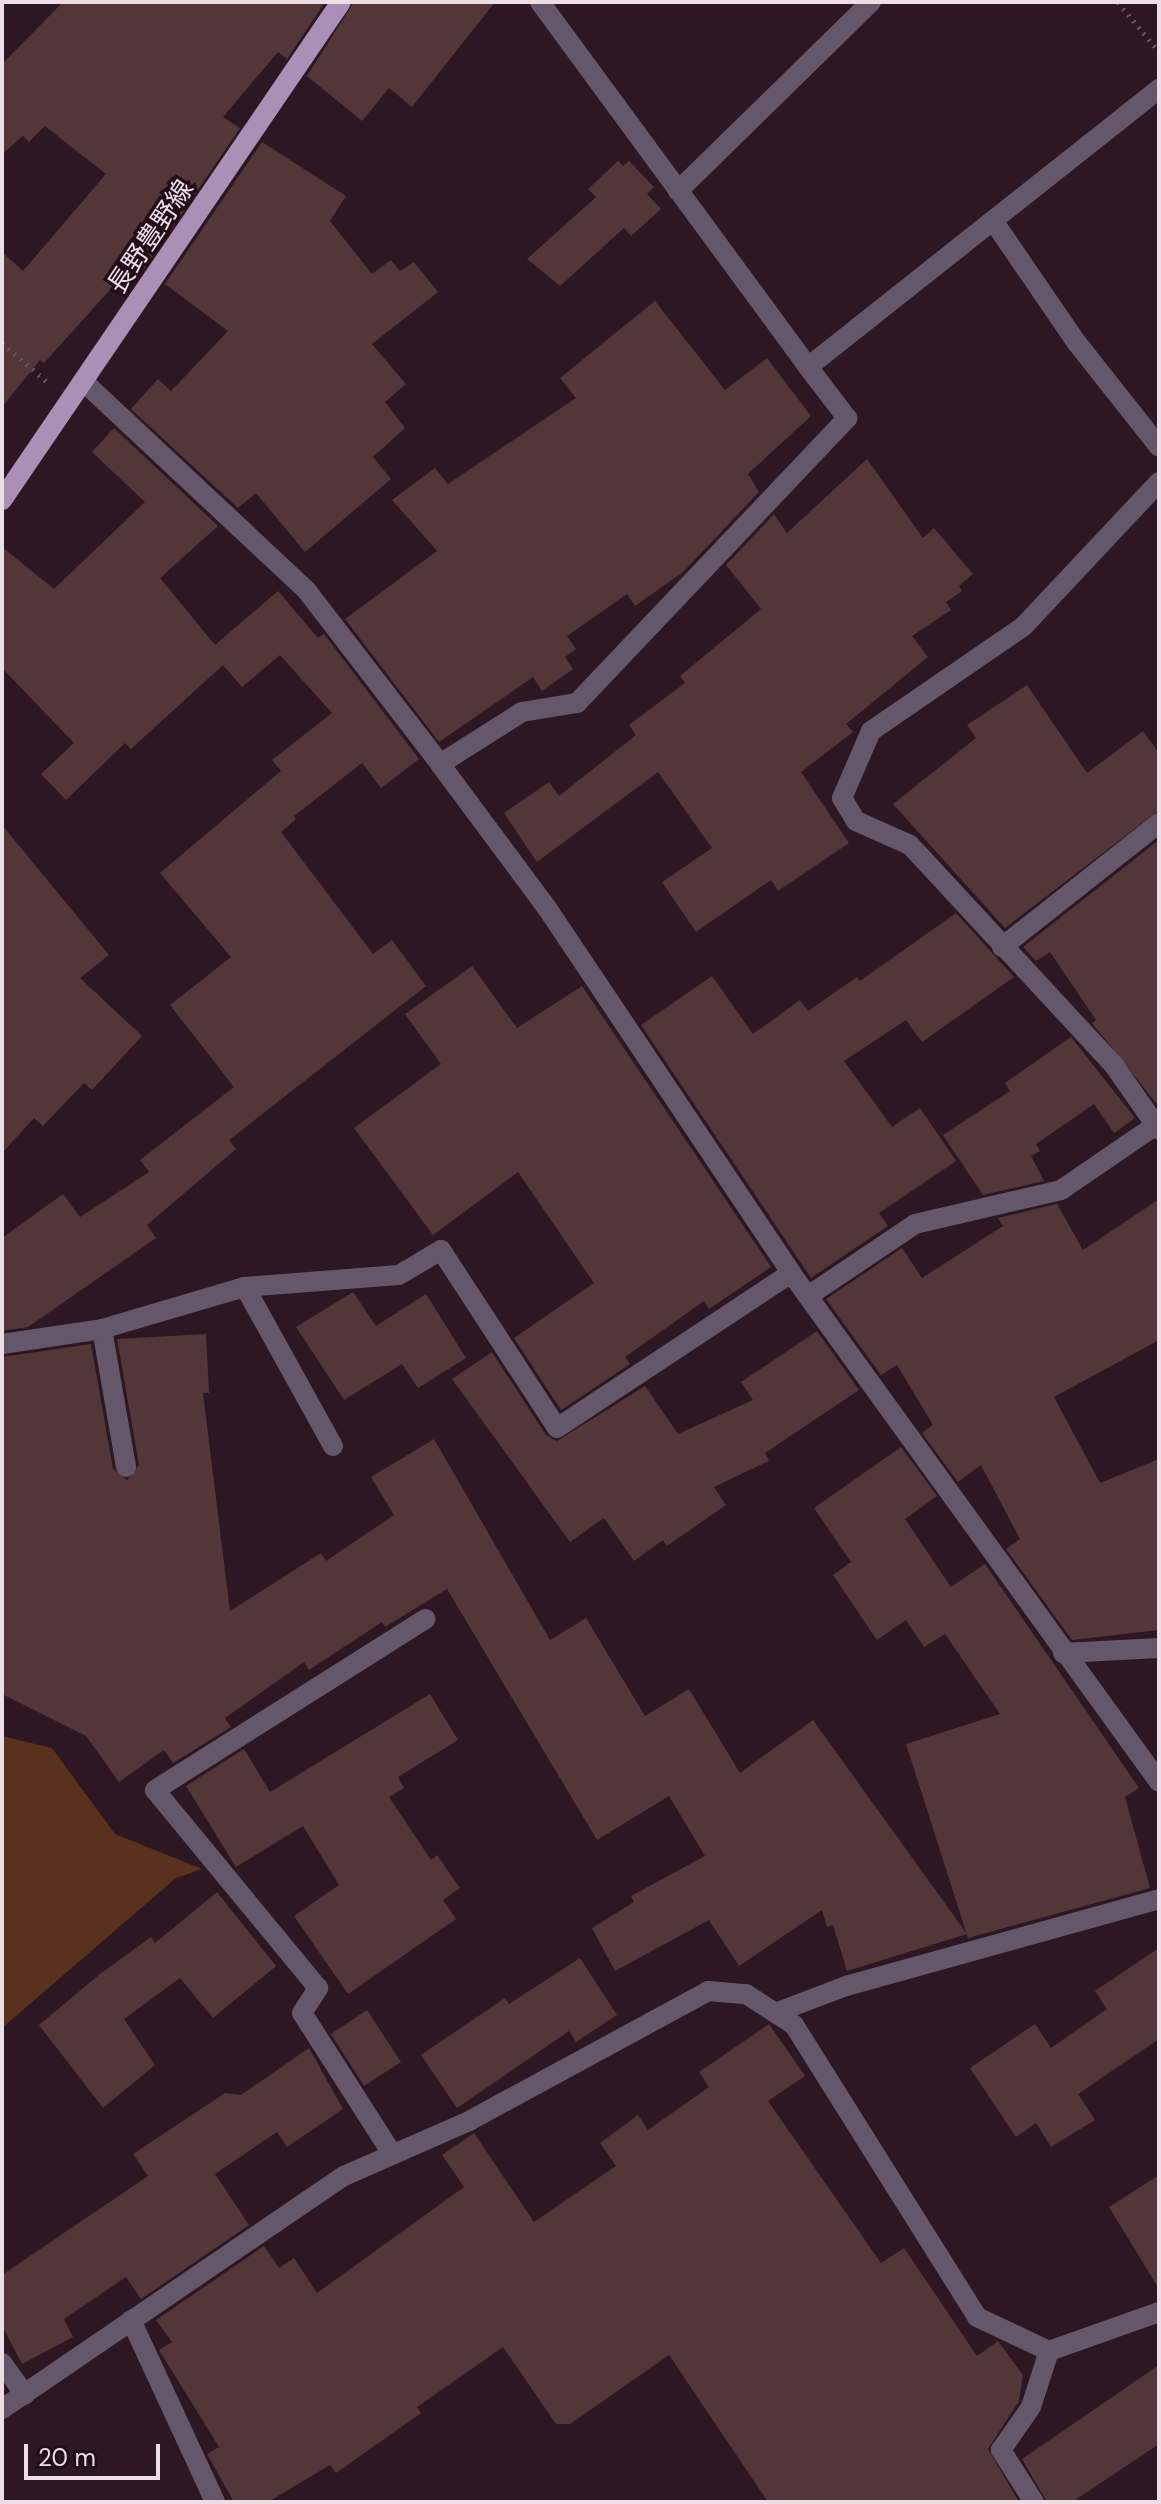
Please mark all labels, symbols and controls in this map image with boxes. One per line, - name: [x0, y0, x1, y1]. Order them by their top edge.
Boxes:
- street label: 長野豊野線: [102, 174, 200, 300]
- scale bar: [28, 2428, 164, 2478]
- text: 20 m: [38, 2442, 96, 2473]

